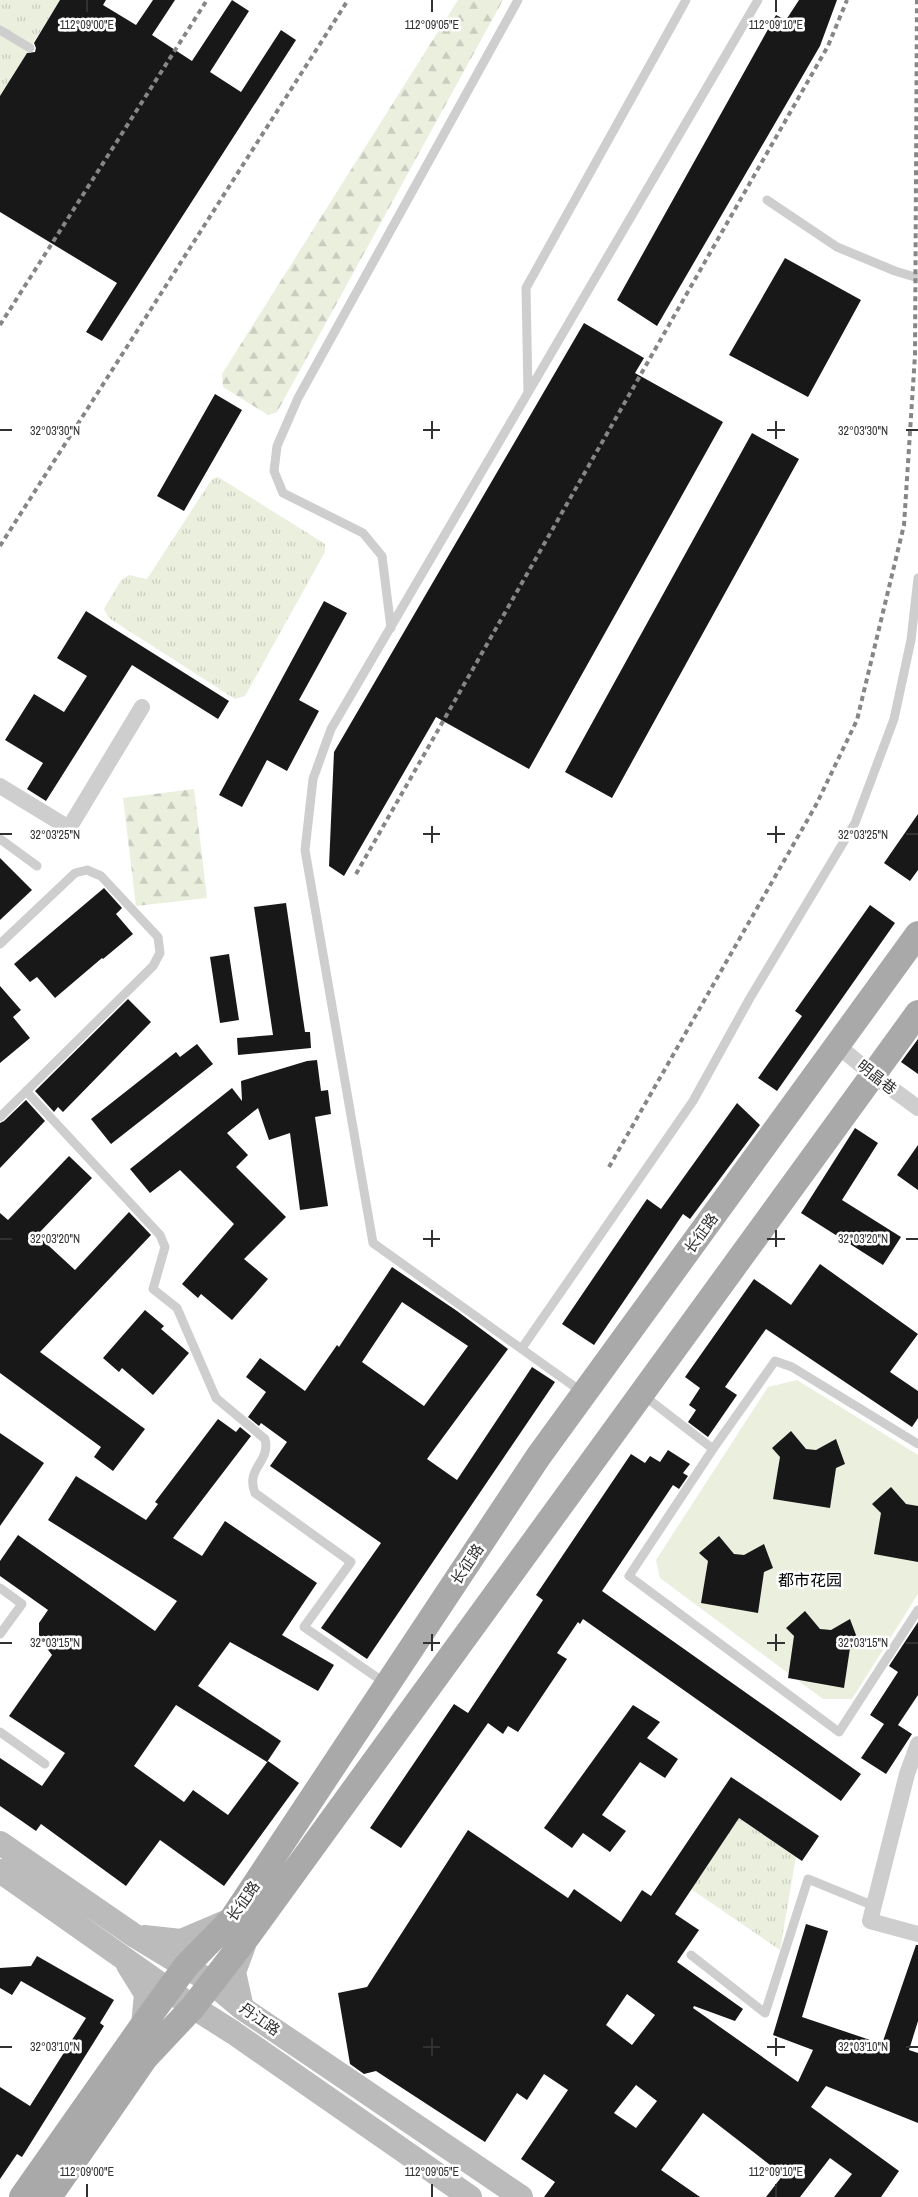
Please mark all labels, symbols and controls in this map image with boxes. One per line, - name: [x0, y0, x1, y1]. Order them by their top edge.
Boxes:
- text: 112°09'00"E: [60, 17, 114, 33]
- text: 112°09'05"E: [405, 17, 459, 33]
- text: 112°09'10"E: [749, 17, 803, 33]
- text: 32°03'30"N: [30, 423, 80, 439]
- text: 32°03'30"N: [838, 423, 888, 439]
- text: 32°03'25"N: [30, 827, 80, 843]
- text: 32°03'25"N: [838, 827, 888, 843]
- street label: 明晶巷: [853, 1055, 901, 1099]
- street label: 长征路: [679, 1209, 723, 1257]
- text: 32°03'20"N: [30, 1231, 80, 1247]
- text: 32°03'20"N: [838, 1231, 888, 1247]
- street label: 长征路: [446, 1539, 488, 1589]
- district label: 都市花园: [778, 1569, 842, 1591]
- text: 32°03'15"N: [30, 1635, 80, 1651]
- text: 32°03'15"N: [838, 1635, 888, 1651]
- street label: 长征路: [221, 1877, 265, 1925]
- street label: 丹江路: [236, 1997, 284, 2041]
- text: 32°03'10"N: [30, 2039, 80, 2055]
- text: 32°03'10"N: [838, 2039, 888, 2055]
- text: 112°09'00"E: [60, 2164, 114, 2180]
- text: 112°09'05"E: [405, 2164, 459, 2180]
- text: 112°09'10"E: [749, 2164, 803, 2180]

